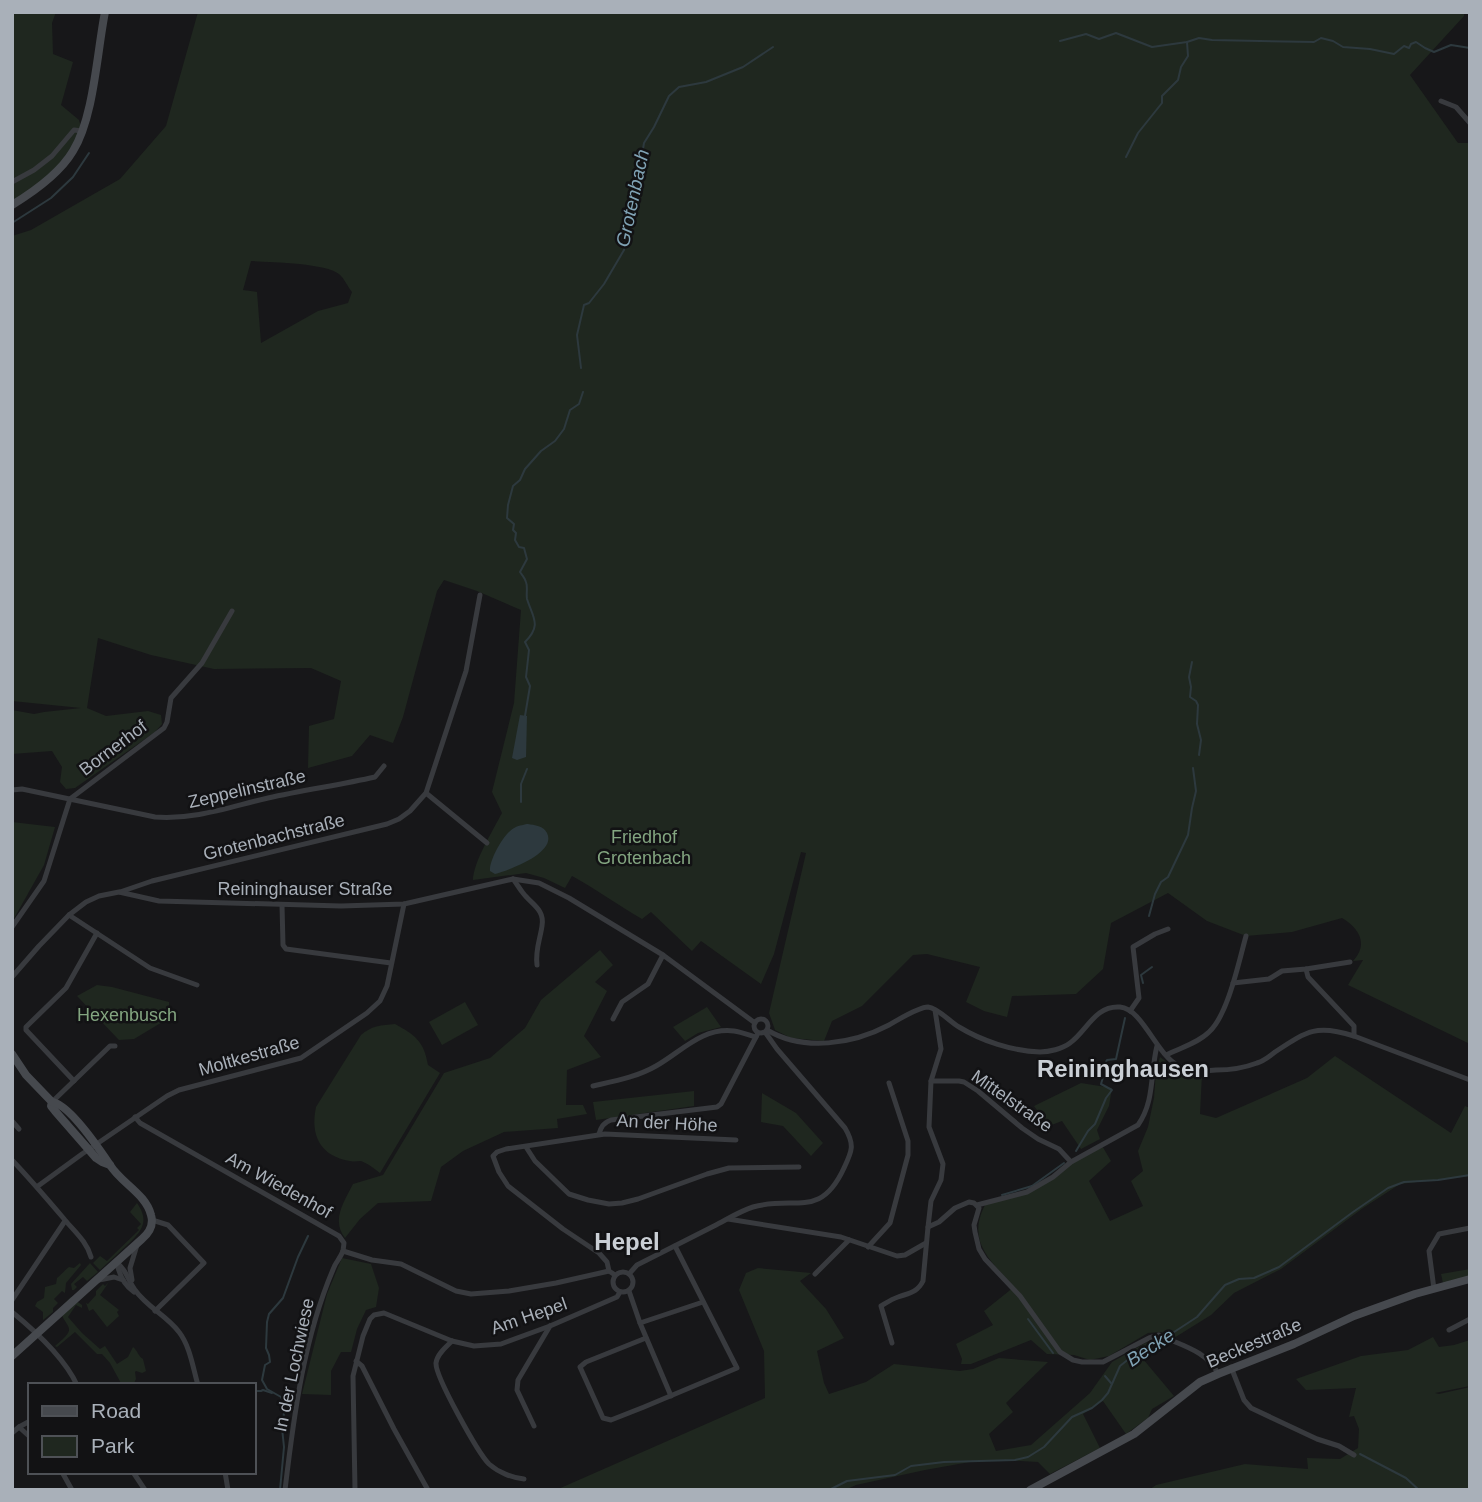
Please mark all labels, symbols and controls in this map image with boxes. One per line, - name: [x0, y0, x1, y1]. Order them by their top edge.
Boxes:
- water label: Grotenbach: [612, 147, 653, 249]
- street label: Bornerhof: [75, 716, 151, 780]
- street label: Zeppelinstraße: [186, 766, 308, 812]
- street label: Grotenbachstraße: [201, 810, 347, 864]
- park label: Friedhof Grotenbach: [597, 827, 691, 868]
- street label: Reininghauser Straße: [217, 879, 393, 899]
- park label: Hexenbusch: [77, 1005, 177, 1025]
- street label: Moltkestraße: [196, 1032, 302, 1080]
- district label: Reininghausen: [1037, 1055, 1209, 1082]
- street label: Mittelstraße: [968, 1066, 1056, 1136]
- street label: An der Höhe: [616, 1110, 718, 1136]
- street label: Am Wiedenhof: [223, 1148, 336, 1223]
- district label: Hepel: [594, 1228, 660, 1255]
- street label: Am Hepel: [488, 1294, 570, 1338]
- street label: In der Lochwiese: [270, 1296, 318, 1434]
- street label: Beckestraße: [1204, 1314, 1304, 1372]
- water label: Becke: [1122, 1324, 1178, 1371]
- legend: [28, 1383, 256, 1474]
- text: Road: [91, 1399, 141, 1422]
- text: Park: [91, 1434, 135, 1457]

